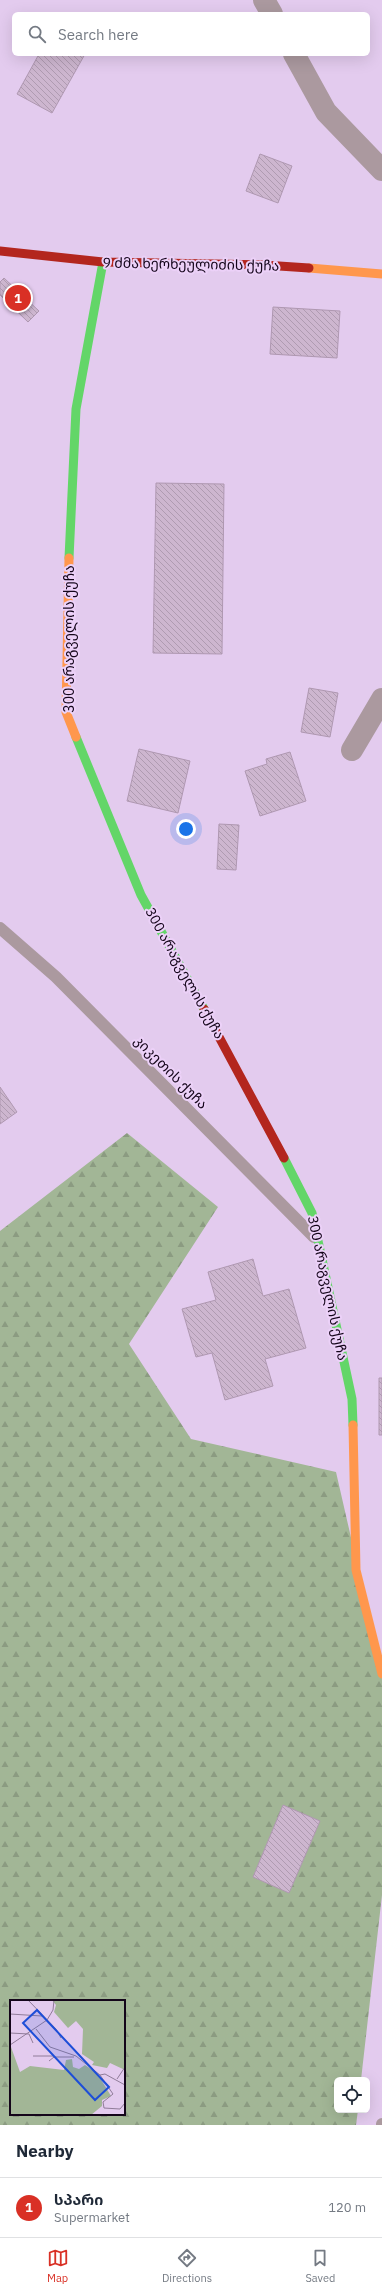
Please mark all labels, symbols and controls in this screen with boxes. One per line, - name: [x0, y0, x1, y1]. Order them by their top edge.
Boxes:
- search box: [12, 12, 370, 56]
- icon: search: [26, 23, 48, 45]
- text: Search here: [58, 25, 138, 44]
- street label: 9 ძმა ხერხეულიძის ქუჩა: [102, 253, 280, 275]
- pin: 1: [5, 283, 31, 313]
- street label: 300 არაგველის ქუჩა: [60, 565, 78, 713]
- your location: [176, 819, 196, 839]
- street label: 300 არაგველის ქუჩა: [141, 904, 229, 1042]
- street label: კიკეთის ქუჩა: [130, 1031, 212, 1113]
- street label: 300 არაგველის ქუჩა: [304, 1214, 352, 1362]
- inset map: [10, 2000, 125, 2115]
- map controls: [334, 2077, 370, 2113]
- button: locate: [334, 2077, 370, 2113]
- text: Nearby: [16, 2140, 74, 2162]
- text: სპარი: [54, 2190, 103, 2209]
- text: 1: [25, 2199, 33, 2216]
- text: 120 m: [328, 2199, 366, 2216]
- text: Supermarket: [54, 2209, 130, 2226]
- tab: Map: [47, 2247, 69, 2285]
- tab: Directions: [162, 2247, 212, 2285]
- tab: Saved: [305, 2247, 335, 2285]

